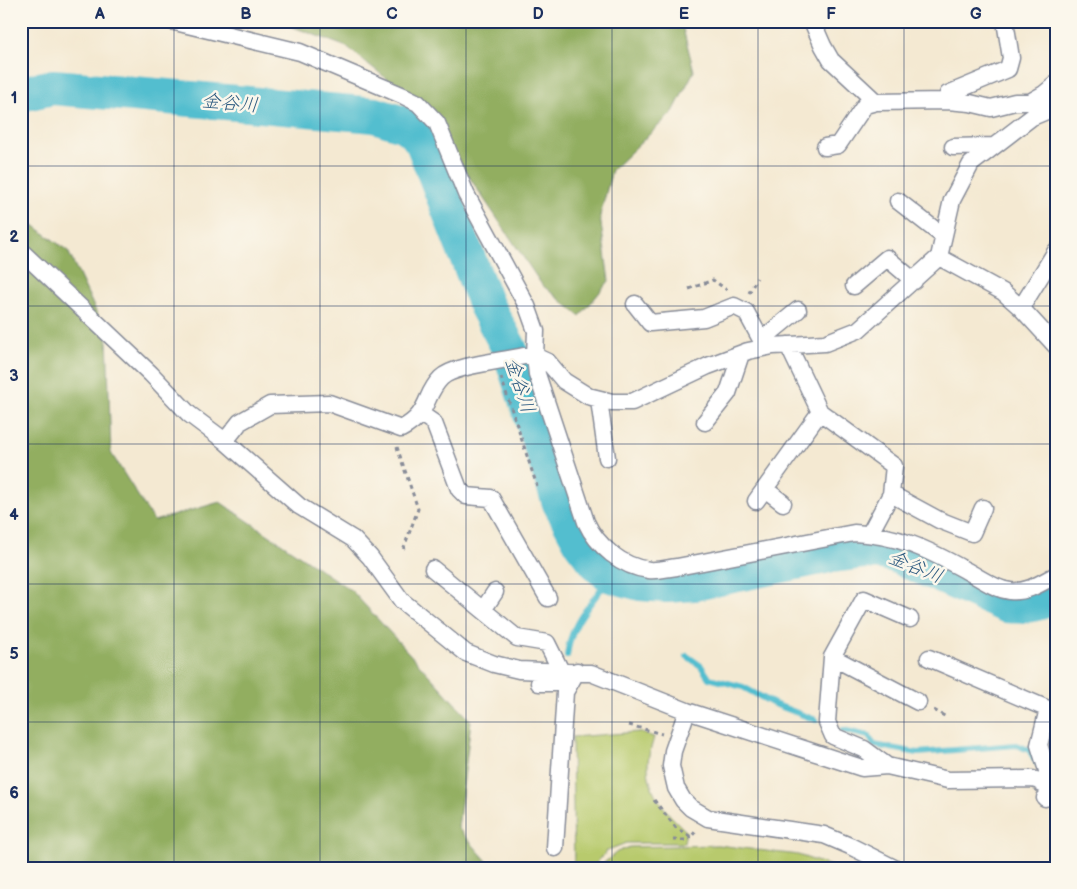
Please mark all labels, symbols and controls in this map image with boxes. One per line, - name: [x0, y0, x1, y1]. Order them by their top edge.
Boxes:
- text: A: [94, 5, 105, 24]
- text: B: [240, 5, 252, 24]
- text: C: [386, 5, 398, 24]
- text: D: [532, 5, 544, 24]
- text: E: [679, 5, 689, 24]
- text: F: [826, 5, 836, 24]
- text: G: [970, 5, 982, 24]
- text: 1: [11, 89, 17, 108]
- water label: 金谷川: [200, 90, 259, 117]
- text: 2: [9, 228, 19, 247]
- water label: 金谷川: [500, 355, 539, 416]
- text: 3: [9, 367, 19, 386]
- text: 4: [9, 506, 19, 525]
- water label: 金谷川: [885, 546, 946, 589]
- text: 5: [9, 645, 19, 664]
- text: 6: [9, 784, 19, 803]

